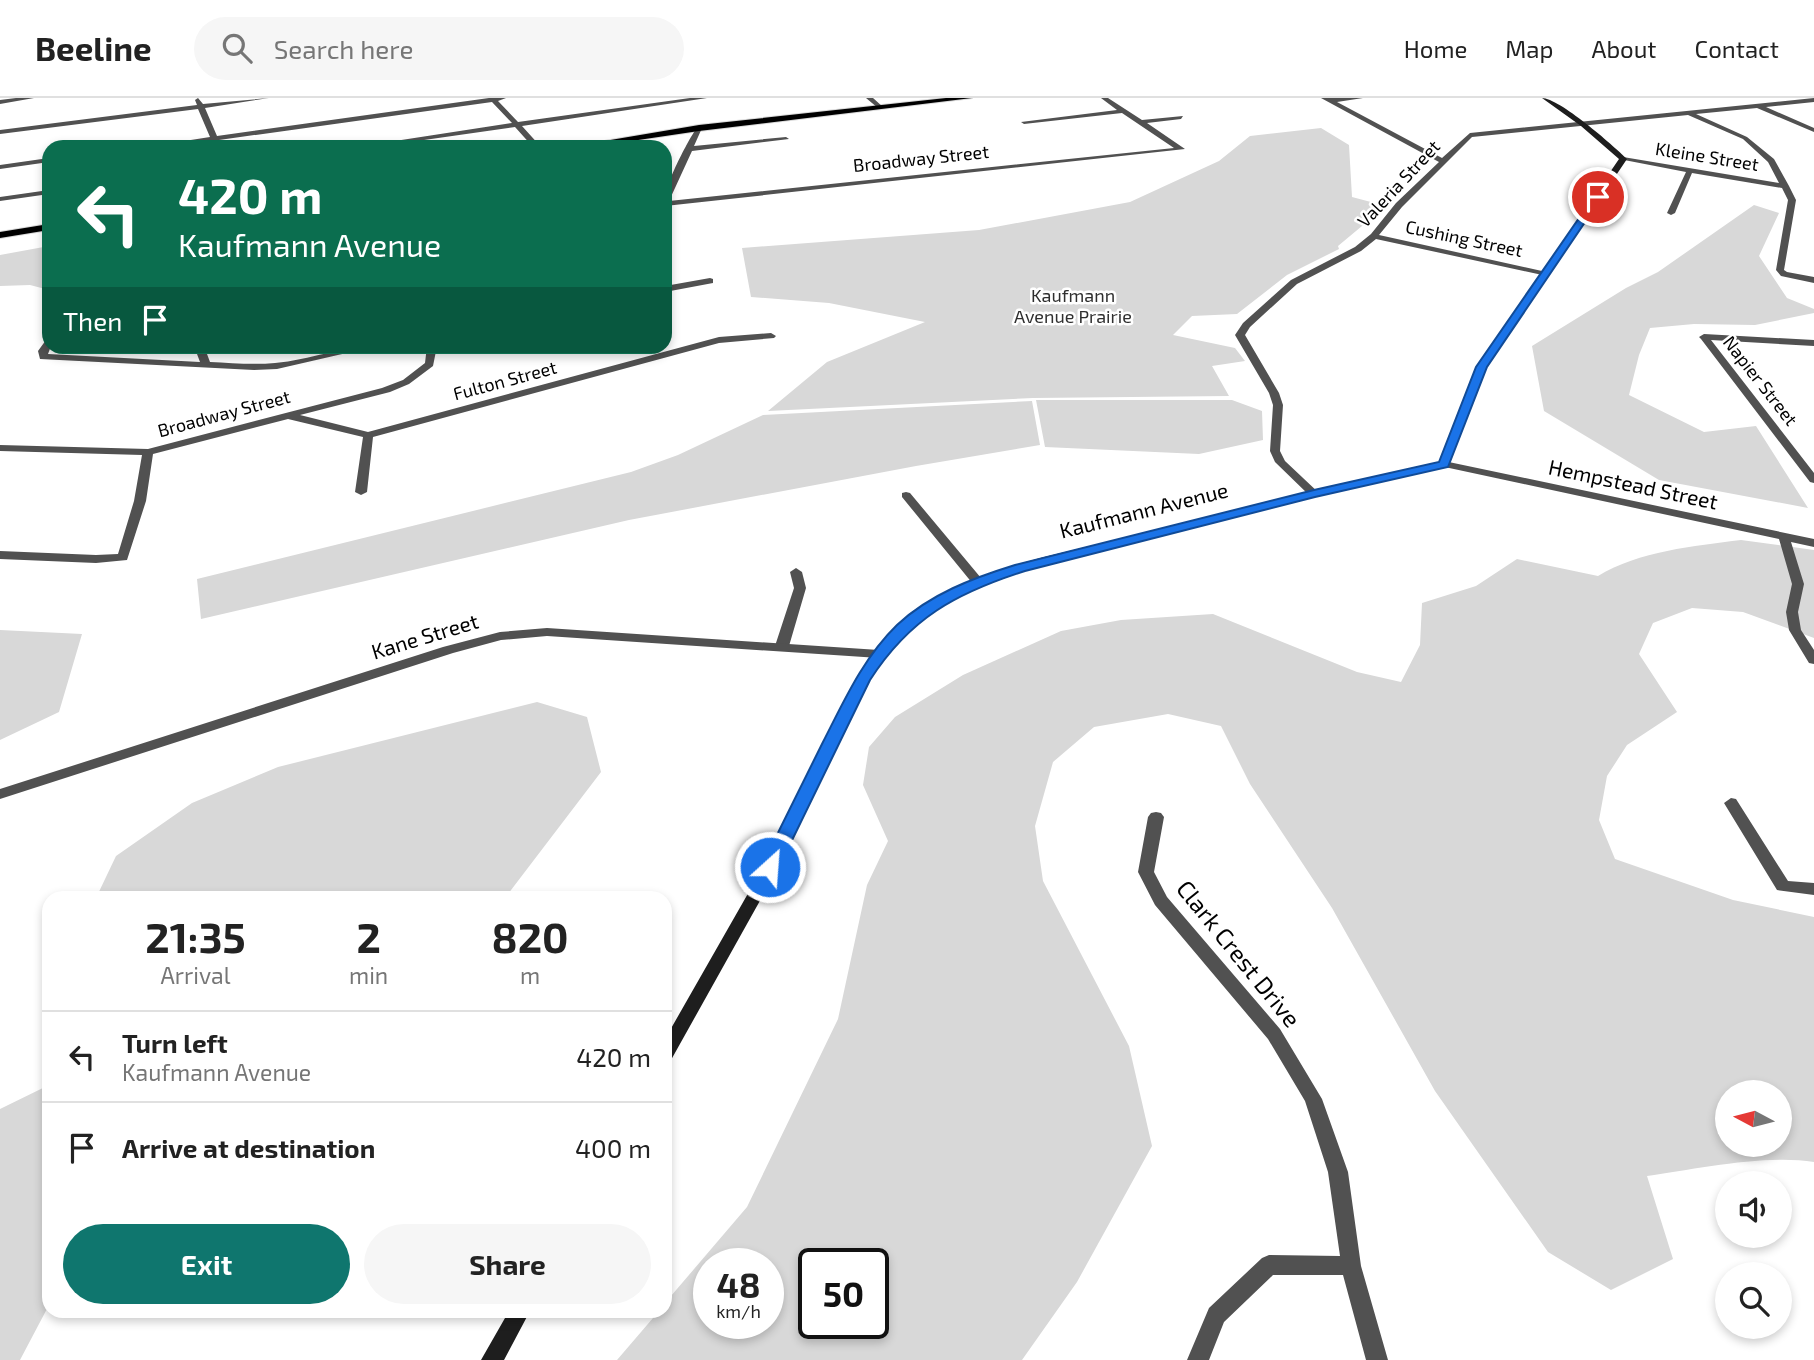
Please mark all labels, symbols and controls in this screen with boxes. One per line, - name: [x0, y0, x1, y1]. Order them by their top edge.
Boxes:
- search box: [194, 17, 684, 80]
- text: Beeline: [35, 28, 152, 68]
- icon: search: [218, 29, 256, 67]
- text: Search here: [274, 33, 413, 64]
- text: Home: [1404, 34, 1467, 63]
- text: Map: [1505, 34, 1553, 63]
- text: About: [1591, 34, 1657, 63]
- text: Contact: [1695, 34, 1779, 63]
- street label: Valeria Street: [1352, 135, 1444, 231]
- street label: Kleine Street: [1654, 137, 1761, 175]
- street label: Broadway Street: [852, 140, 990, 176]
- text: 420 m: [178, 165, 322, 224]
- pin: [1568, 167, 1628, 227]
- icon: left: [63, 168, 154, 259]
- icon: arrive: [1579, 178, 1617, 216]
- street label: Cushing Street: [1404, 215, 1525, 261]
- text: Kaufmann Avenue: [178, 225, 441, 263]
- park label: Kaufmann Avenue Prairie: [1014, 284, 1132, 327]
- icon: arrive: [136, 301, 174, 339]
- text: Then: [63, 305, 122, 336]
- street label: Napier Street: [1719, 331, 1803, 430]
- street label: Fulton Street: [450, 356, 559, 404]
- street label: Broadway Street: [155, 385, 293, 441]
- street label: Hempstead Street: [1546, 453, 1720, 514]
- street label: Kaufmann Avenue: [1057, 477, 1230, 543]
- street label: Kane Street: [368, 607, 481, 664]
- position arrow: [733, 830, 807, 904]
- street label: Clark Crest Drive: [1171, 874, 1307, 1032]
- text: 21:35: [145, 911, 246, 961]
- text: 2: [356, 911, 381, 961]
- text: 820: [492, 911, 569, 961]
- text: Arrival: [161, 961, 231, 989]
- text: min: [349, 961, 388, 989]
- text: m: [520, 961, 540, 989]
- text: Turn left: [122, 1027, 228, 1058]
- icon: left: [63, 1038, 101, 1076]
- text: 420 m: [576, 1041, 651, 1072]
- text: Kaufmann Avenue: [122, 1058, 311, 1086]
- north arrow: [1715, 1080, 1792, 1157]
- map controls: [1715, 1080, 1792, 1339]
- icon: arrive: [63, 1129, 101, 1167]
- text: Arrive at destination: [122, 1132, 375, 1163]
- text: 400 m: [575, 1132, 651, 1163]
- button: sound: [1715, 1171, 1792, 1248]
- button: Exit: [63, 1224, 350, 1304]
- button: Share: [364, 1224, 651, 1304]
- speed limit sign: 50: [798, 1248, 889, 1339]
- button: search: [1715, 1262, 1792, 1339]
- text: 48: [716, 1263, 761, 1305]
- text: km/h: [716, 1300, 761, 1322]

